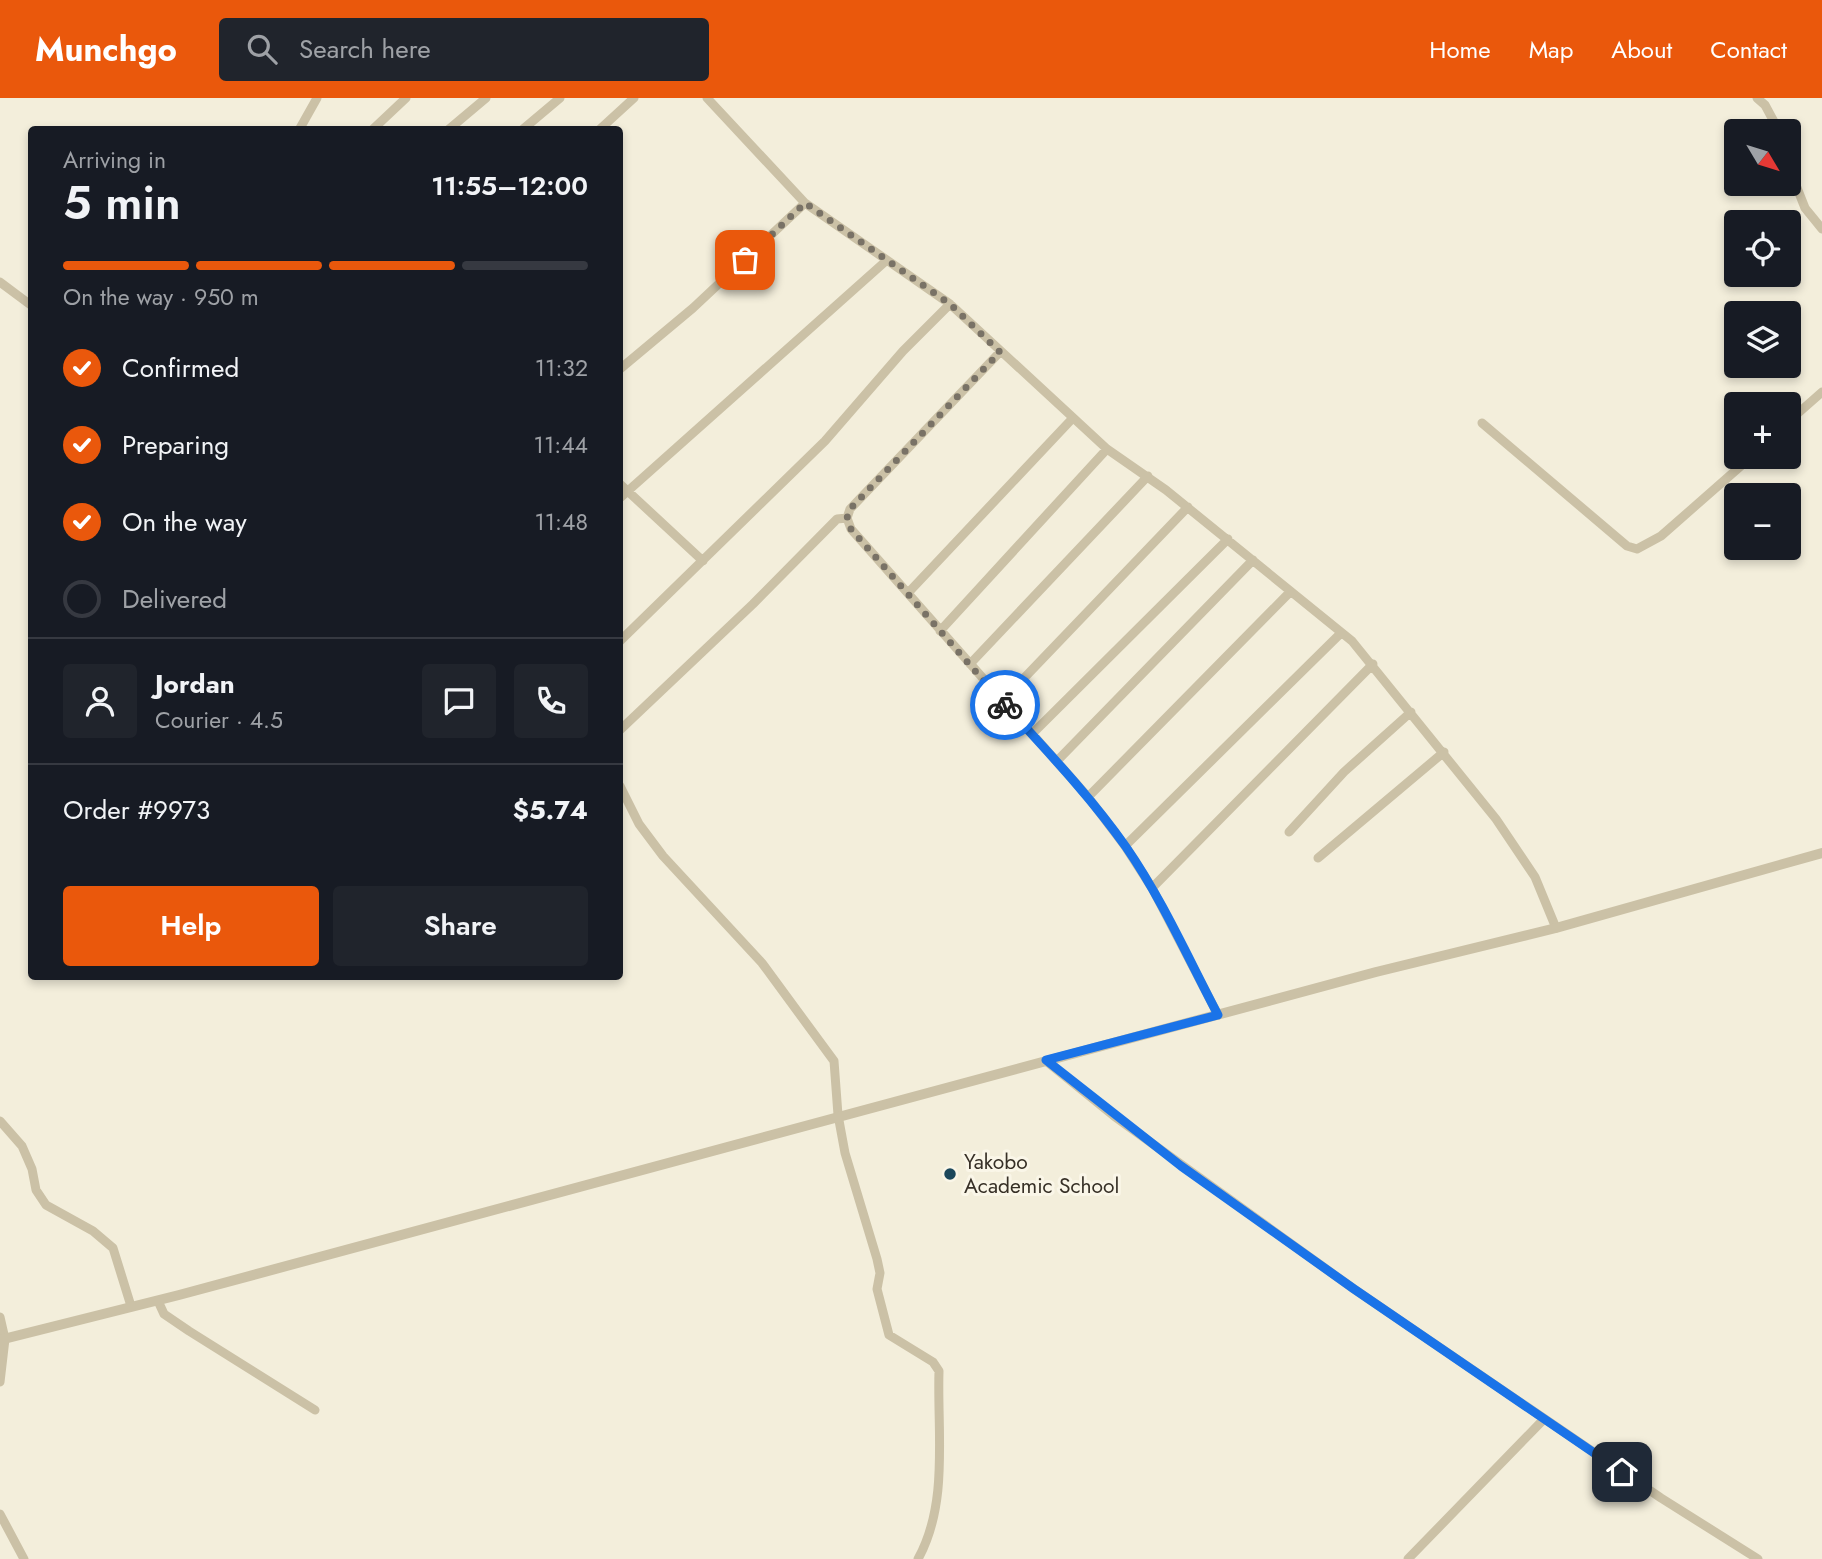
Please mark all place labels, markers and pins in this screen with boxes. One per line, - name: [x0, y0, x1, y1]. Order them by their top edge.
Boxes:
- pin: [715, 230, 775, 290]
- place label: Yakobo Academic School: [964, 1147, 1119, 1201]
- marker: Yakobo Academic School: [942, 1166, 958, 1182]
- pin: [1592, 1442, 1652, 1502]

